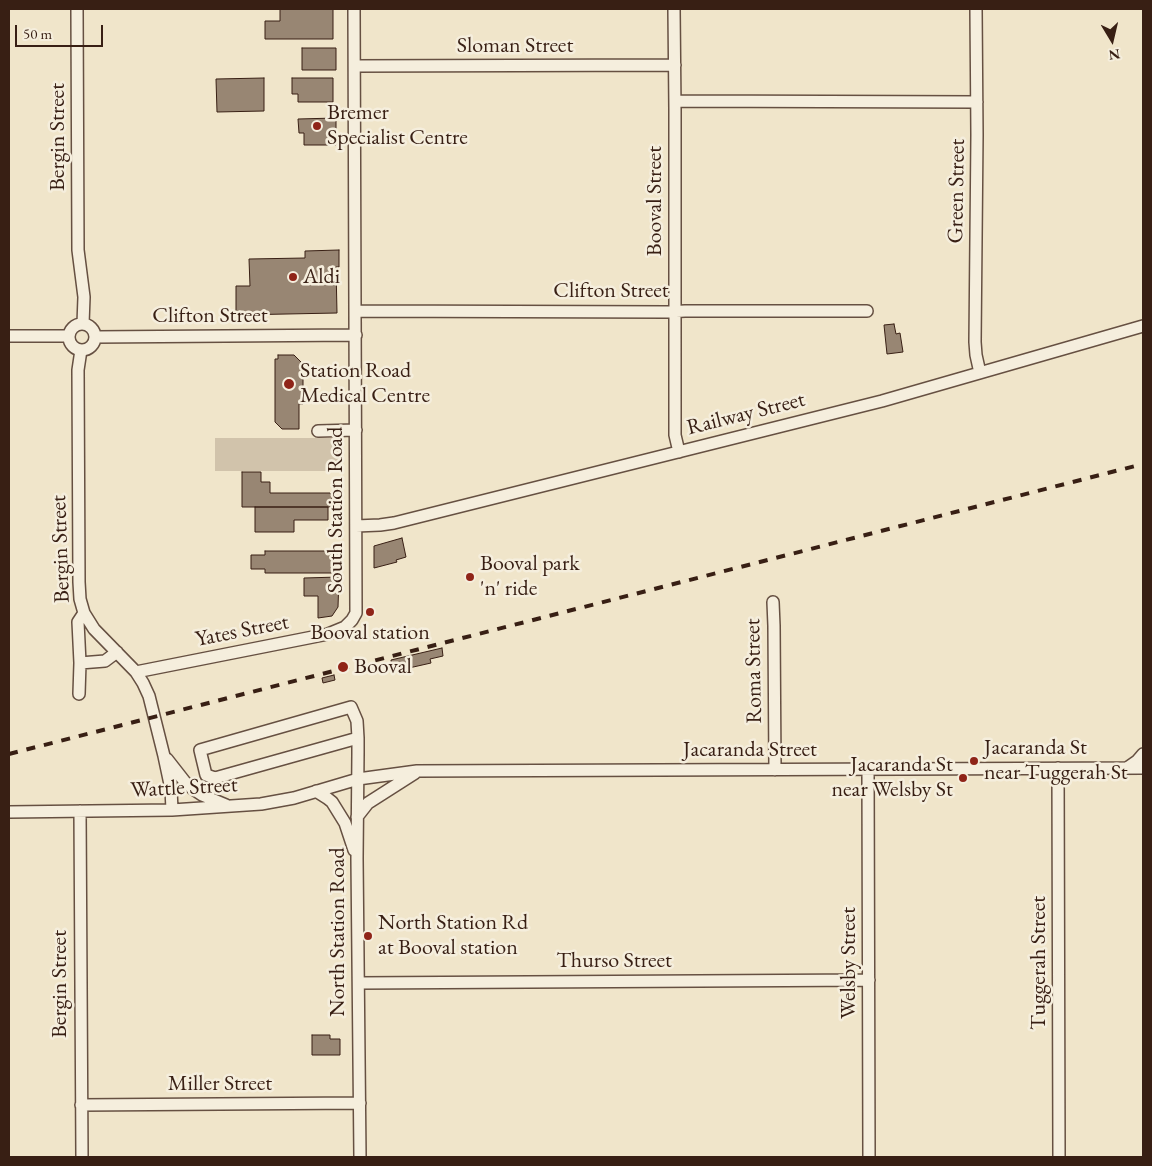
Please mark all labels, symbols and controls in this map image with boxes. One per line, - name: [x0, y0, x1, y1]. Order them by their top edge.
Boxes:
- scale bar: [18, 15, 105, 47]
- north arrow: [1087, 15, 1137, 65]
- text: 50 m: [23, 24, 52, 43]
- street label: Sloman Street: [457, 33, 573, 59]
- text: N: [1107, 45, 1121, 65]
- street label: Bergin Street: [45, 83, 71, 191]
- place label: Bremer Specialist Centre: [327, 100, 468, 152]
- marker: Bremer Specialist Centre: [311, 120, 323, 132]
- street label: Green Street: [943, 138, 971, 244]
- street label: Booval Street: [642, 146, 668, 256]
- place label: Aldi: [303, 264, 340, 290]
- marker: Aldi: [287, 271, 299, 283]
- street label: Clifton Street: [553, 278, 669, 304]
- street label: Clifton Street: [152, 303, 268, 329]
- place label: Station Road Medical Centre: [300, 358, 430, 410]
- marker: Station Road Medical Centre: [282, 377, 296, 391]
- street label: Railway Street: [684, 387, 808, 441]
- street label: South Station Road: [323, 427, 349, 593]
- street label: Bergin Street: [46, 494, 76, 604]
- place label: Booval park 'n' ride: [480, 551, 580, 602]
- marker: Booval park 'n' ride: [464, 571, 476, 583]
- marker: Booval station: [364, 606, 376, 618]
- street label: Yates Street: [193, 609, 291, 653]
- street label: Roma Street: [740, 618, 768, 724]
- place label: Booval station: [310, 620, 430, 646]
- place label: Booval: [354, 654, 412, 680]
- marker: Booval: [336, 660, 350, 674]
- place label: Jacaranda St near Tuggerah St: [984, 735, 1128, 786]
- street label: Jacaranda Street: [683, 737, 817, 763]
- place label: Jacaranda St near Welsby St: [831, 752, 953, 804]
- marker: Jacaranda St near Tuggerah St: [968, 755, 980, 767]
- street label: Wattle Street: [130, 772, 238, 804]
- marker: Jacaranda St near Welsby St: [957, 772, 969, 784]
- street label: North Station Road: [325, 847, 351, 1017]
- street label: Tuggerah Street: [1026, 896, 1052, 1030]
- street label: Welsby Street: [836, 907, 862, 1019]
- place label: North Station Rd at Booval station: [378, 910, 528, 961]
- street label: Bergin Street: [47, 930, 73, 1038]
- marker: North Station Rd at Booval station: [362, 930, 374, 942]
- street label: Thurso Street: [556, 948, 672, 974]
- street label: Miller Street: [168, 1071, 272, 1097]

